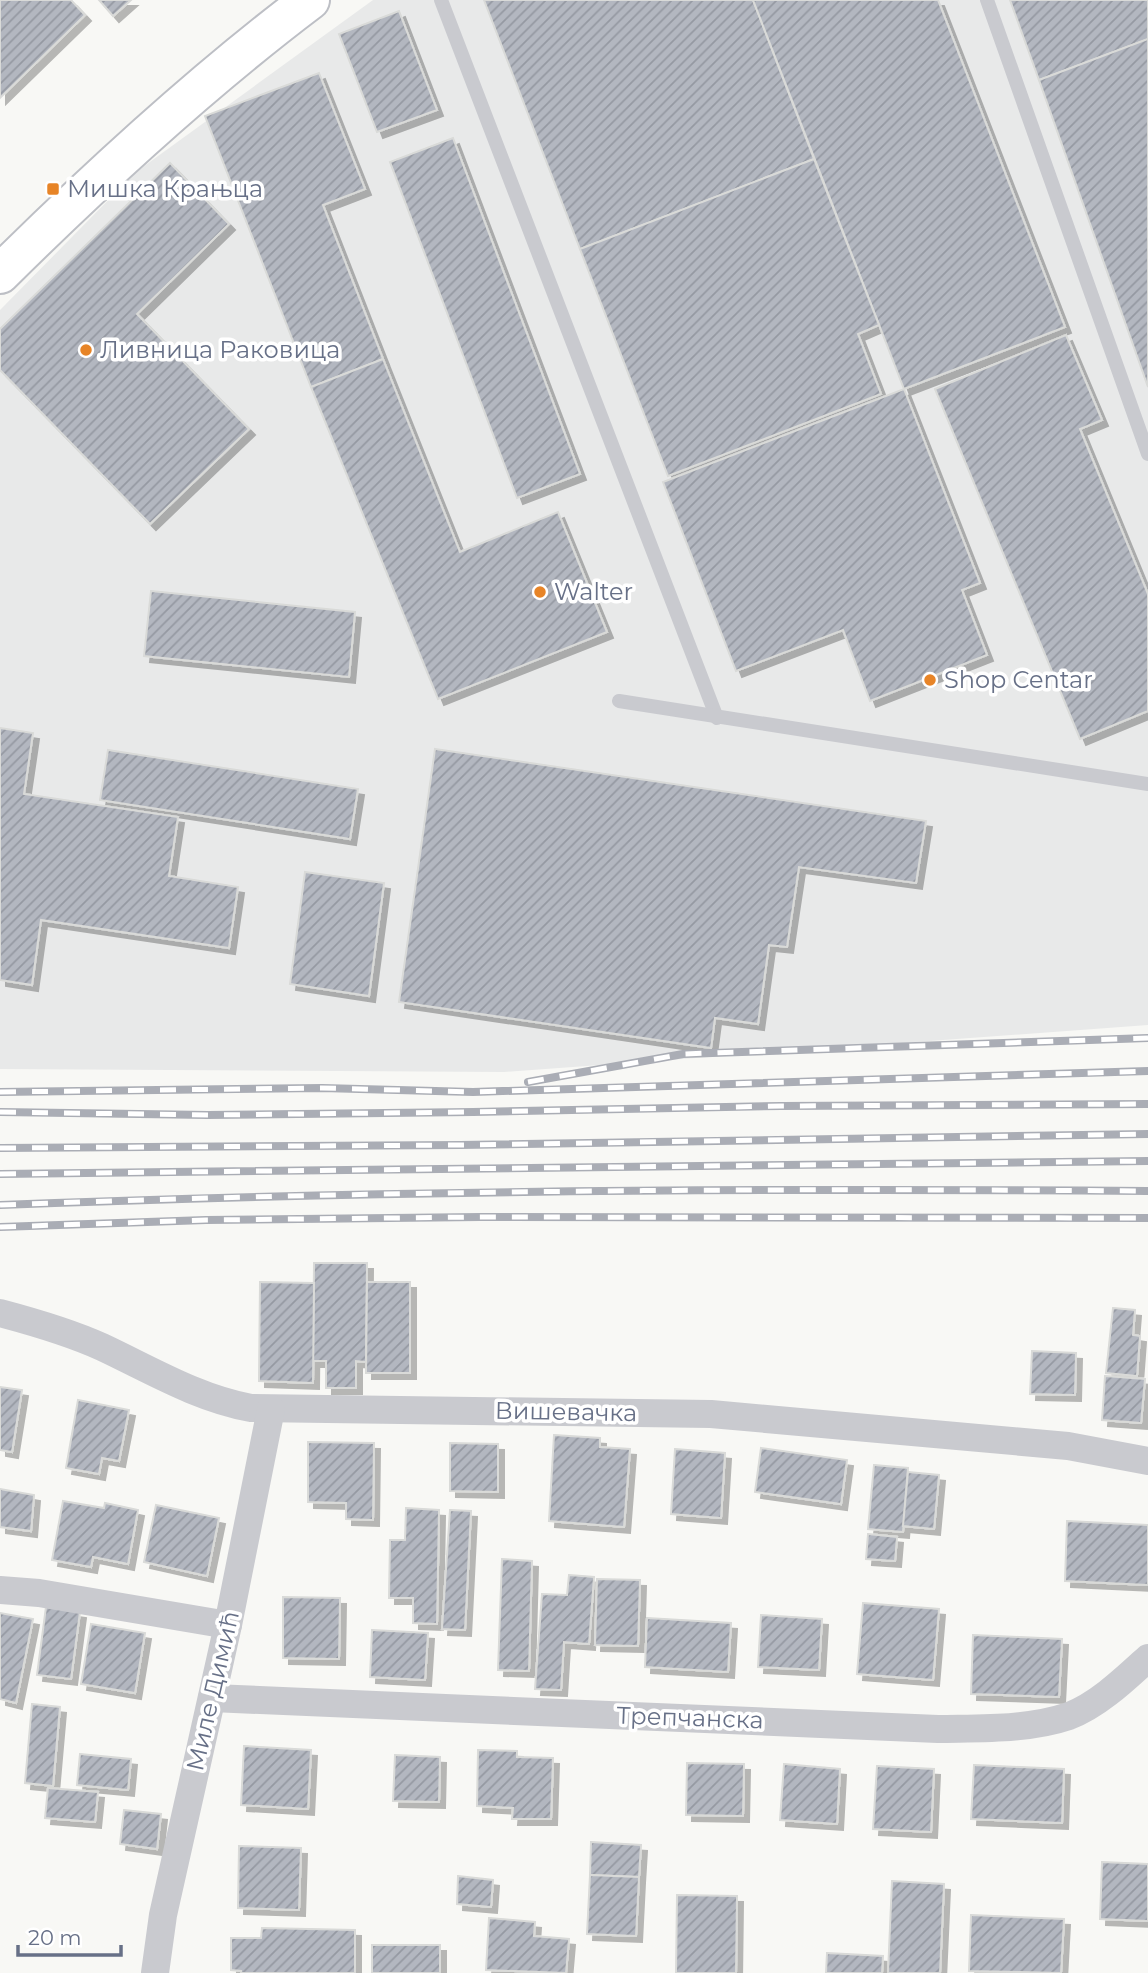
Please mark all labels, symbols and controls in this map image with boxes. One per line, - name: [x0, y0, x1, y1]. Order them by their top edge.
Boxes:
- place label: Мишка Крањца: [67, 174, 263, 203]
- marker: Мишка Крањца: [45, 181, 61, 197]
- place label: Ливница Раковица: [100, 335, 340, 364]
- marker: Ливница Раковица: [78, 342, 94, 358]
- place label: Walter: [554, 577, 633, 606]
- marker: Walter: [532, 584, 548, 600]
- place label: Shop Centar: [944, 665, 1093, 694]
- marker: Shop Centar: [922, 672, 938, 688]
- street label: Вишевачка: [495, 1396, 637, 1427]
- street label: Миле Димић: [180, 1608, 245, 1774]
- street label: Трепчанска: [616, 1700, 764, 1735]
- scale bar: [18, 1913, 121, 1957]
- text: 20 m: [28, 1925, 82, 1950]

